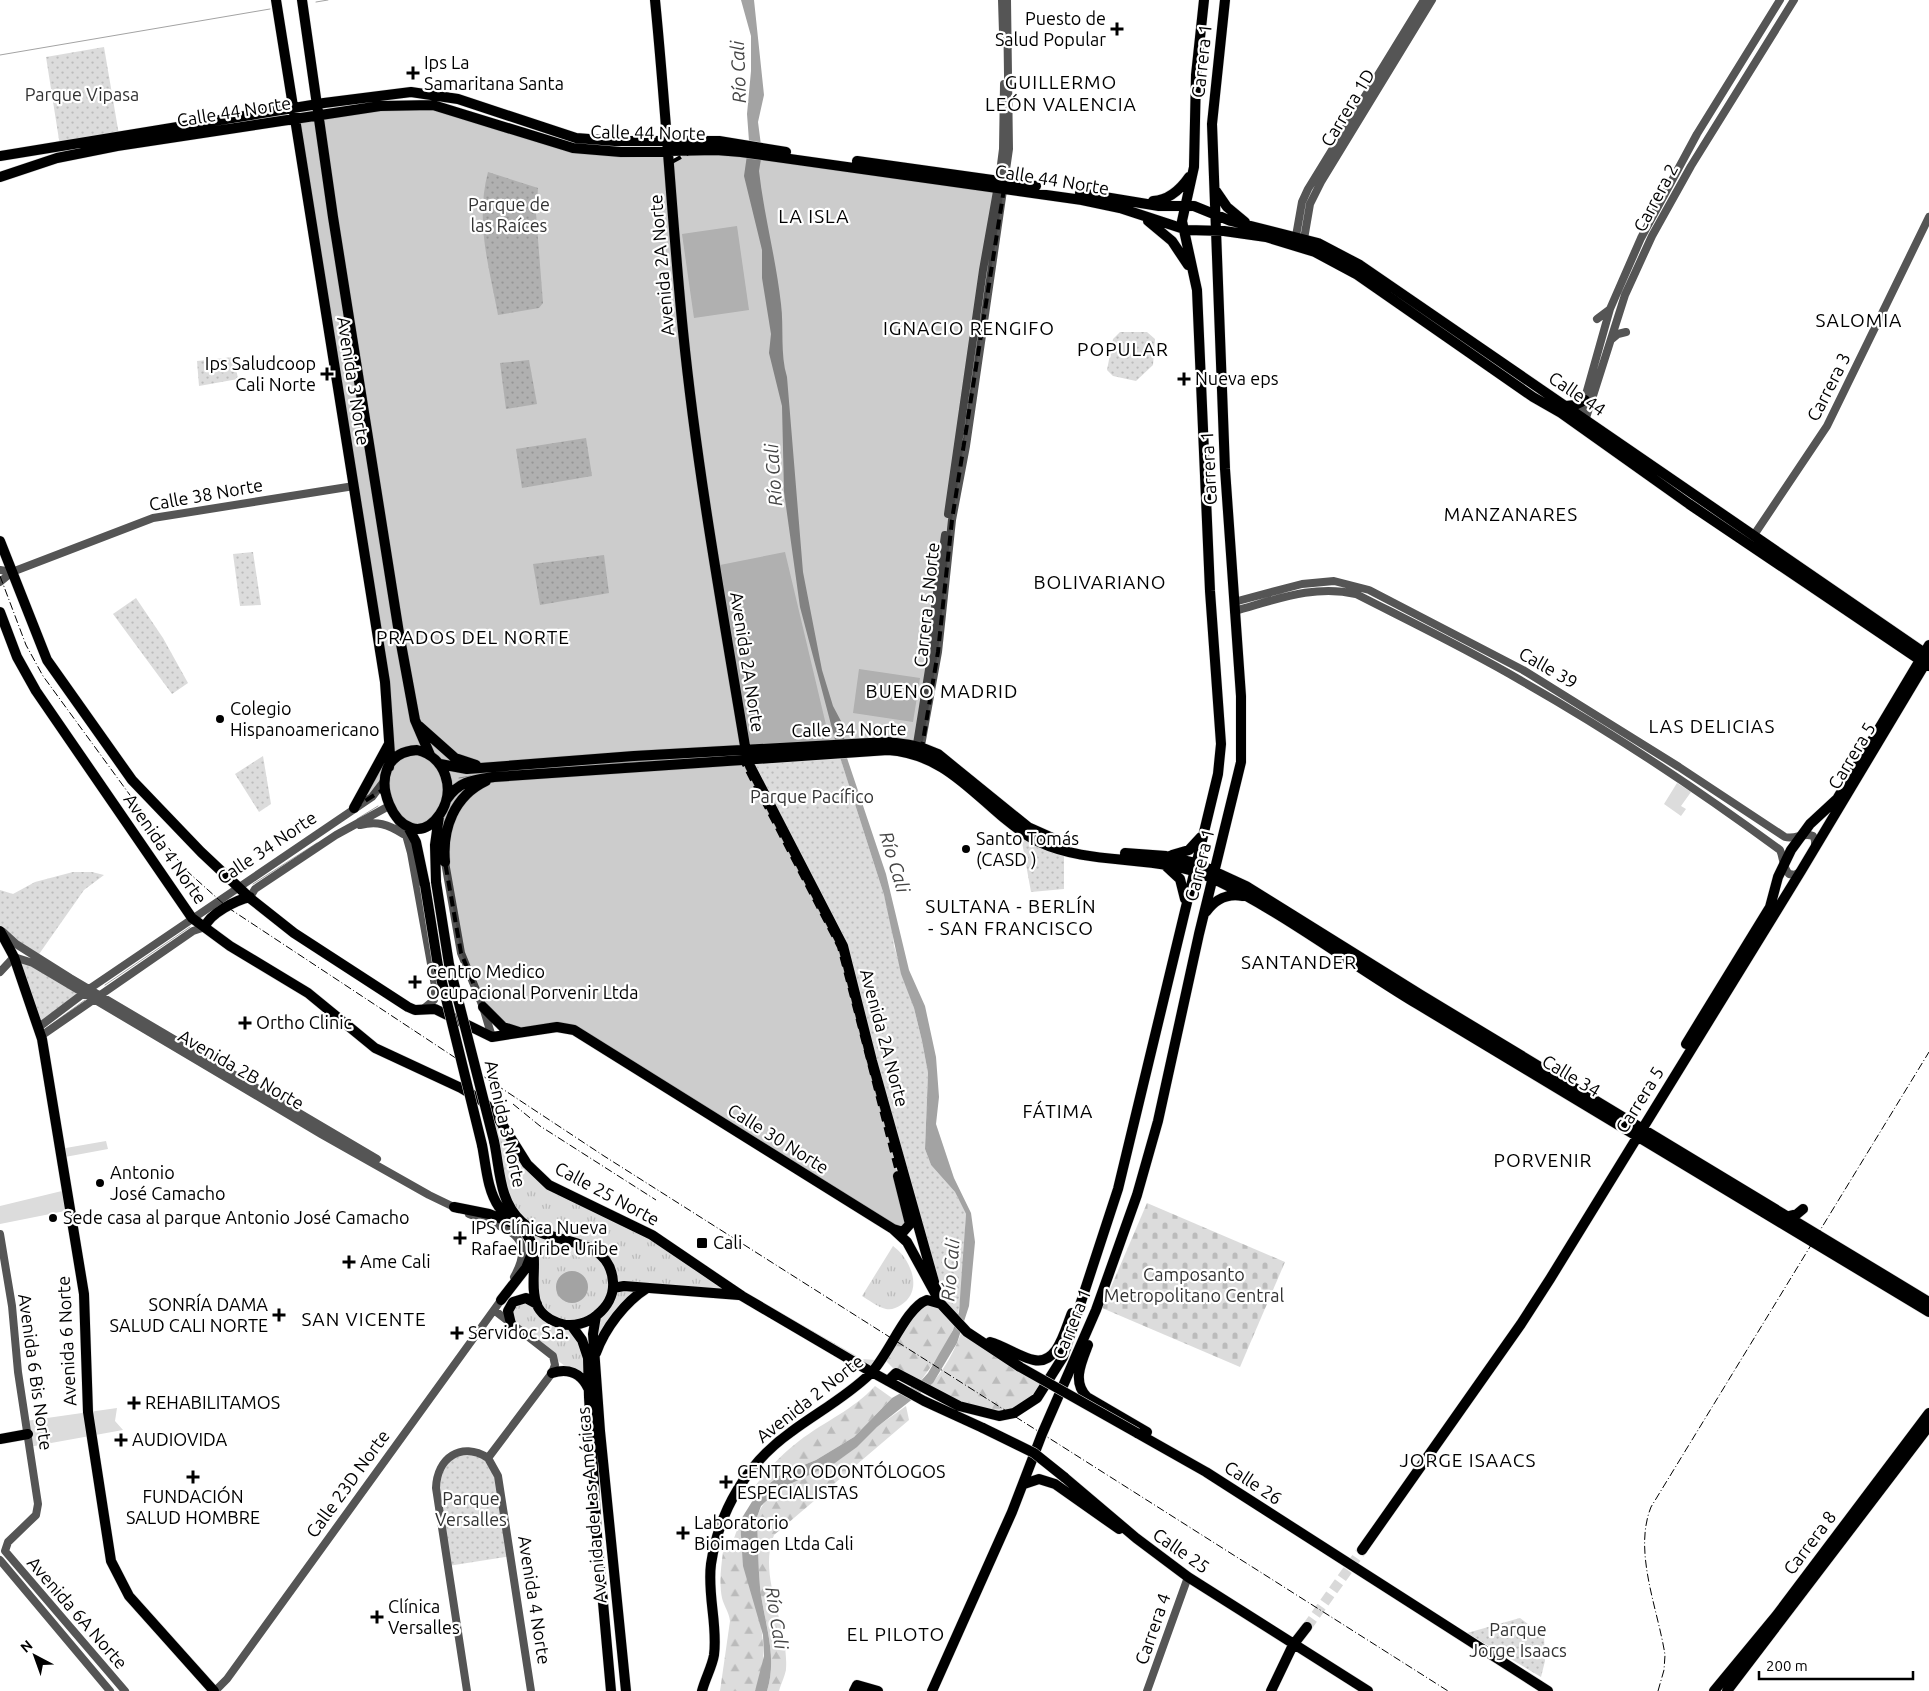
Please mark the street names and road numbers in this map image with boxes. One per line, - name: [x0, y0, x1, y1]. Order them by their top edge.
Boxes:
- street label: Carrera 1: [1187, 23, 1215, 99]
- street label: Carrera 1D: [1316, 65, 1378, 150]
- street label: Calle 44 Norte: [175, 92, 292, 130]
- street label: Calle 44 Norte: [590, 121, 706, 143]
- street label: Calle 44 Norte: [994, 160, 1111, 198]
- street label: Carrera 2: [1629, 160, 1681, 235]
- street label: Avenida 2A Norte: [645, 194, 677, 337]
- street label: Avenida 3 Norte: [334, 315, 374, 447]
- street label: Carrera 3: [1802, 349, 1854, 424]
- street label: Calle 44: [1545, 367, 1610, 419]
- street label: Carrera 1: [1196, 430, 1220, 506]
- street label: Calle 38 Norte: [147, 474, 264, 514]
- street label: Carrera 5 Norte: [910, 541, 943, 668]
- street label: Avenida 2A Norte: [727, 590, 769, 733]
- street label: Calle 39: [1516, 642, 1581, 692]
- street label: Calle 34 Norte: [791, 718, 907, 740]
- street label: Carrera 5: [1823, 719, 1879, 792]
- street label: Avenida 4 Norte: [120, 789, 211, 907]
- street label: Calle 34 Norte: [213, 807, 320, 888]
- street label: Carrera 1: [1180, 826, 1218, 903]
- street label: Avenida 2A Norte: [857, 967, 913, 1109]
- street label: Avenida 2B Norte: [175, 1025, 308, 1113]
- street label: Calle 34: [1539, 1050, 1604, 1100]
- street label: Avenida 3 Norte: [482, 1058, 530, 1189]
- street label: Carrera 5: [1611, 1063, 1667, 1136]
- street label: Calle 30 Norte: [724, 1099, 833, 1177]
- street label: Calle 25 Norte: [552, 1157, 663, 1229]
- street label: Avenida 6 Norte: [53, 1276, 79, 1407]
- street label: Carrera 1: [1048, 1285, 1094, 1362]
- street label: Avenida 6 Bis Norte: [15, 1292, 57, 1451]
- street label: Avenida 2 Norte: [752, 1350, 867, 1446]
- street label: Avenida de Las Américas: [572, 1406, 610, 1604]
- street label: Calle 23D Norte: [301, 1426, 393, 1541]
- street label: Calle 26: [1221, 1456, 1286, 1508]
- street label: Carrera 8: [1779, 1507, 1840, 1578]
- street label: Calle 25: [1150, 1524, 1214, 1577]
- street label: Avenida 4 Norte: [515, 1534, 555, 1666]
- street label: Avenida 6A Norte: [22, 1552, 132, 1674]
- street label: Carrera 4: [1131, 1590, 1174, 1667]

